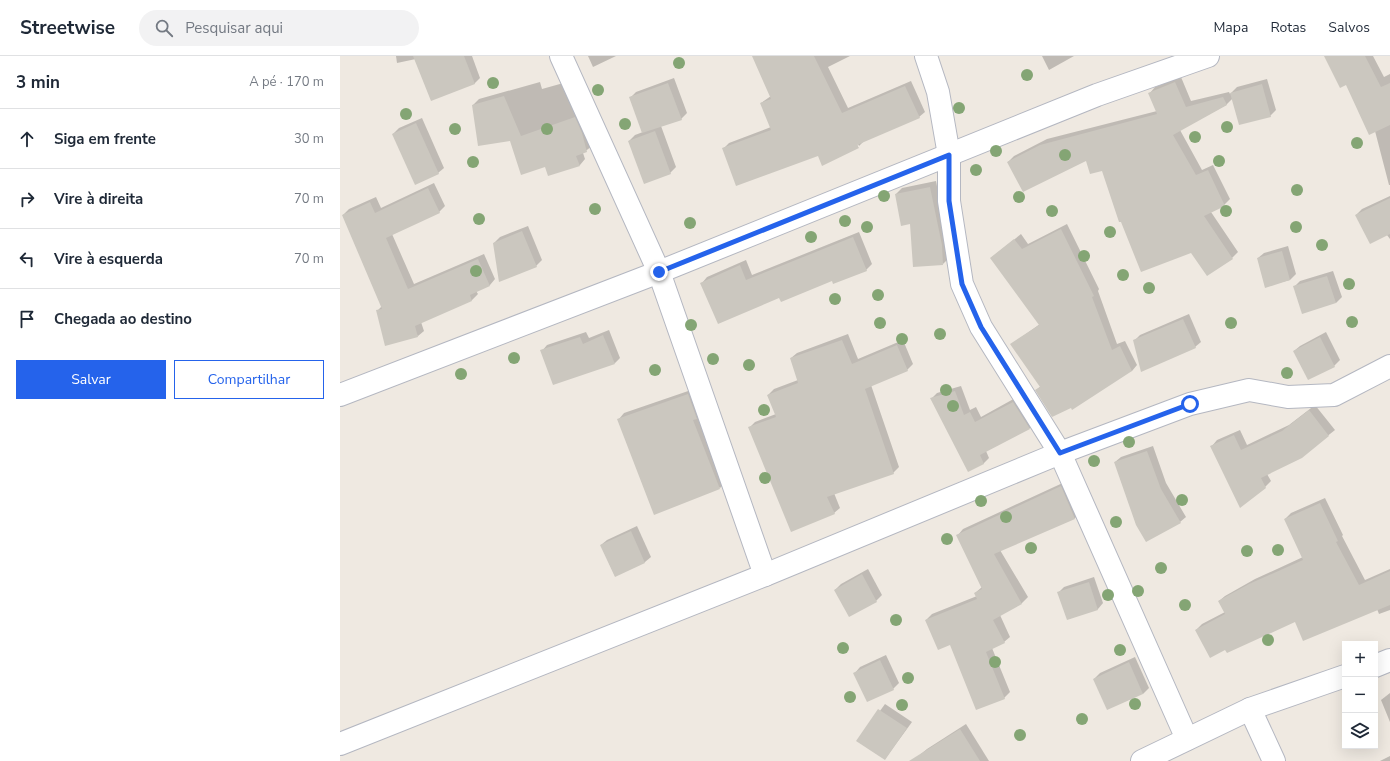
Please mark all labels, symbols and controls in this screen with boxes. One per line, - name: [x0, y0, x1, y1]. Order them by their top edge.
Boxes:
- search box: [139, 10, 419, 46]
- text: Streetwise: [20, 15, 115, 41]
- icon: search: [153, 17, 175, 39]
- text: Pesquisar aqui: [185, 18, 283, 38]
- text: Mapa: [1213, 18, 1248, 37]
- text: Rotas: [1270, 18, 1306, 37]
- text: Salvos: [1328, 18, 1370, 37]
- text: 3 min: [16, 71, 60, 94]
- text: A pé · 170 m: [249, 73, 324, 91]
- icon: ahead: [16, 128, 38, 150]
- text: Siga em frente: [54, 129, 156, 149]
- text: 30 m: [294, 130, 324, 148]
- icon: right: [16, 188, 38, 210]
- text: Vire à direita: [54, 189, 143, 209]
- text: 70 m: [294, 190, 324, 208]
- icon: left: [16, 248, 38, 270]
- text: Vire à esquerda: [54, 249, 163, 269]
- text: 70 m: [294, 250, 324, 268]
- route end: [650, 263, 668, 281]
- icon: arrive: [16, 308, 38, 330]
- text: Chegada ao destino: [54, 309, 192, 329]
- button: Salvar: [16, 360, 166, 399]
- button: Compartilhar: [174, 360, 324, 399]
- route start: [1181, 395, 1199, 413]
- map controls: [1342, 641, 1378, 749]
- button: +: [1342, 641, 1378, 677]
- button: −: [1342, 677, 1378, 713]
- button: layers: [1342, 713, 1378, 749]

